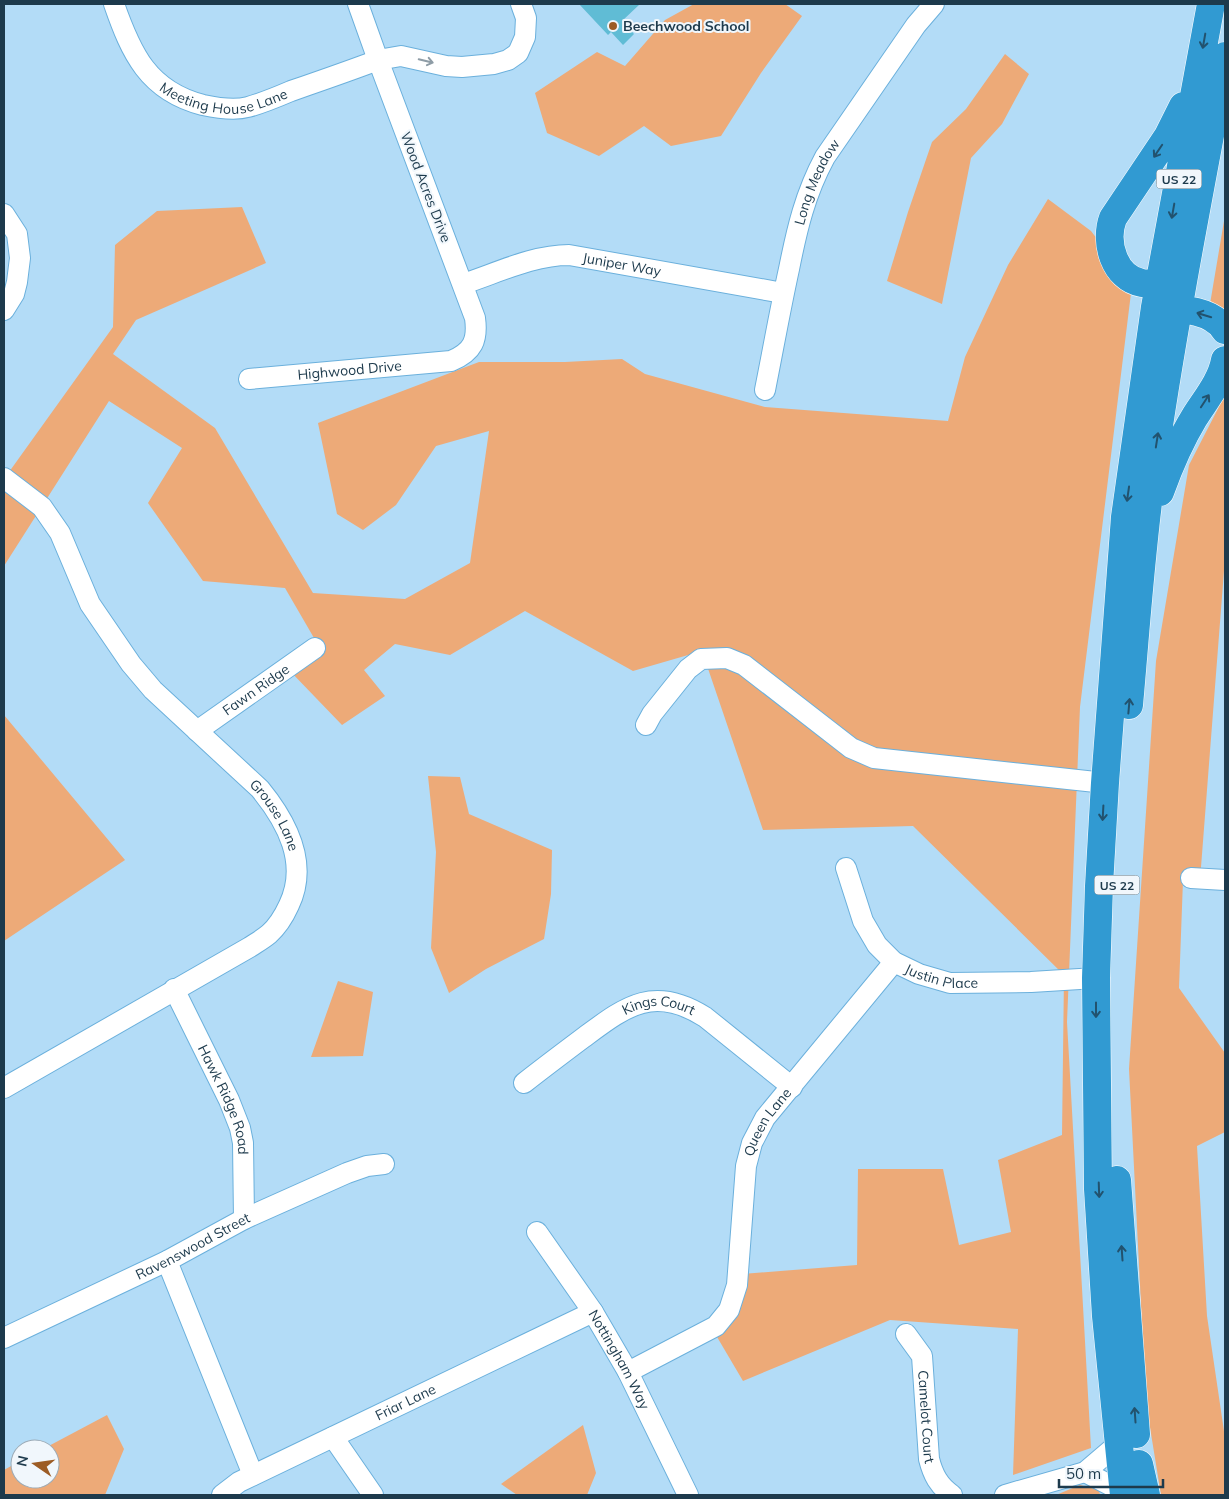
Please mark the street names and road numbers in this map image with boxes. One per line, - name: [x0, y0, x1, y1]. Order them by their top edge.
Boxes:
- street label: Meeting House Lane: [156, 78, 290, 118]
- street label: Wood Acres Drive: [397, 129, 455, 245]
- street label: Long Meadow: [790, 136, 844, 227]
- road number: US 22: [1156, 170, 1202, 188]
- street label: Juniper Way: [581, 249, 663, 280]
- street label: Highwood Drive: [297, 356, 403, 384]
- street label: Fawn Ridge: [219, 660, 293, 719]
- street label: Grouse Lane: [246, 775, 303, 853]
- road number: US 22: [1094, 876, 1140, 894]
- street label: Justin Place: [902, 960, 978, 992]
- street label: Kings Court: [619, 992, 698, 1019]
- street label: Hawk Ridge Road: [194, 1042, 252, 1155]
- street label: Queen Lane: [740, 1084, 795, 1158]
- street label: Ravenswood Street: [133, 1209, 253, 1284]
- street label: Nottingham Way: [585, 1306, 654, 1413]
- street label: Camelot Court: [914, 1370, 939, 1465]
- street label: Friar Lane: [372, 1380, 439, 1424]

